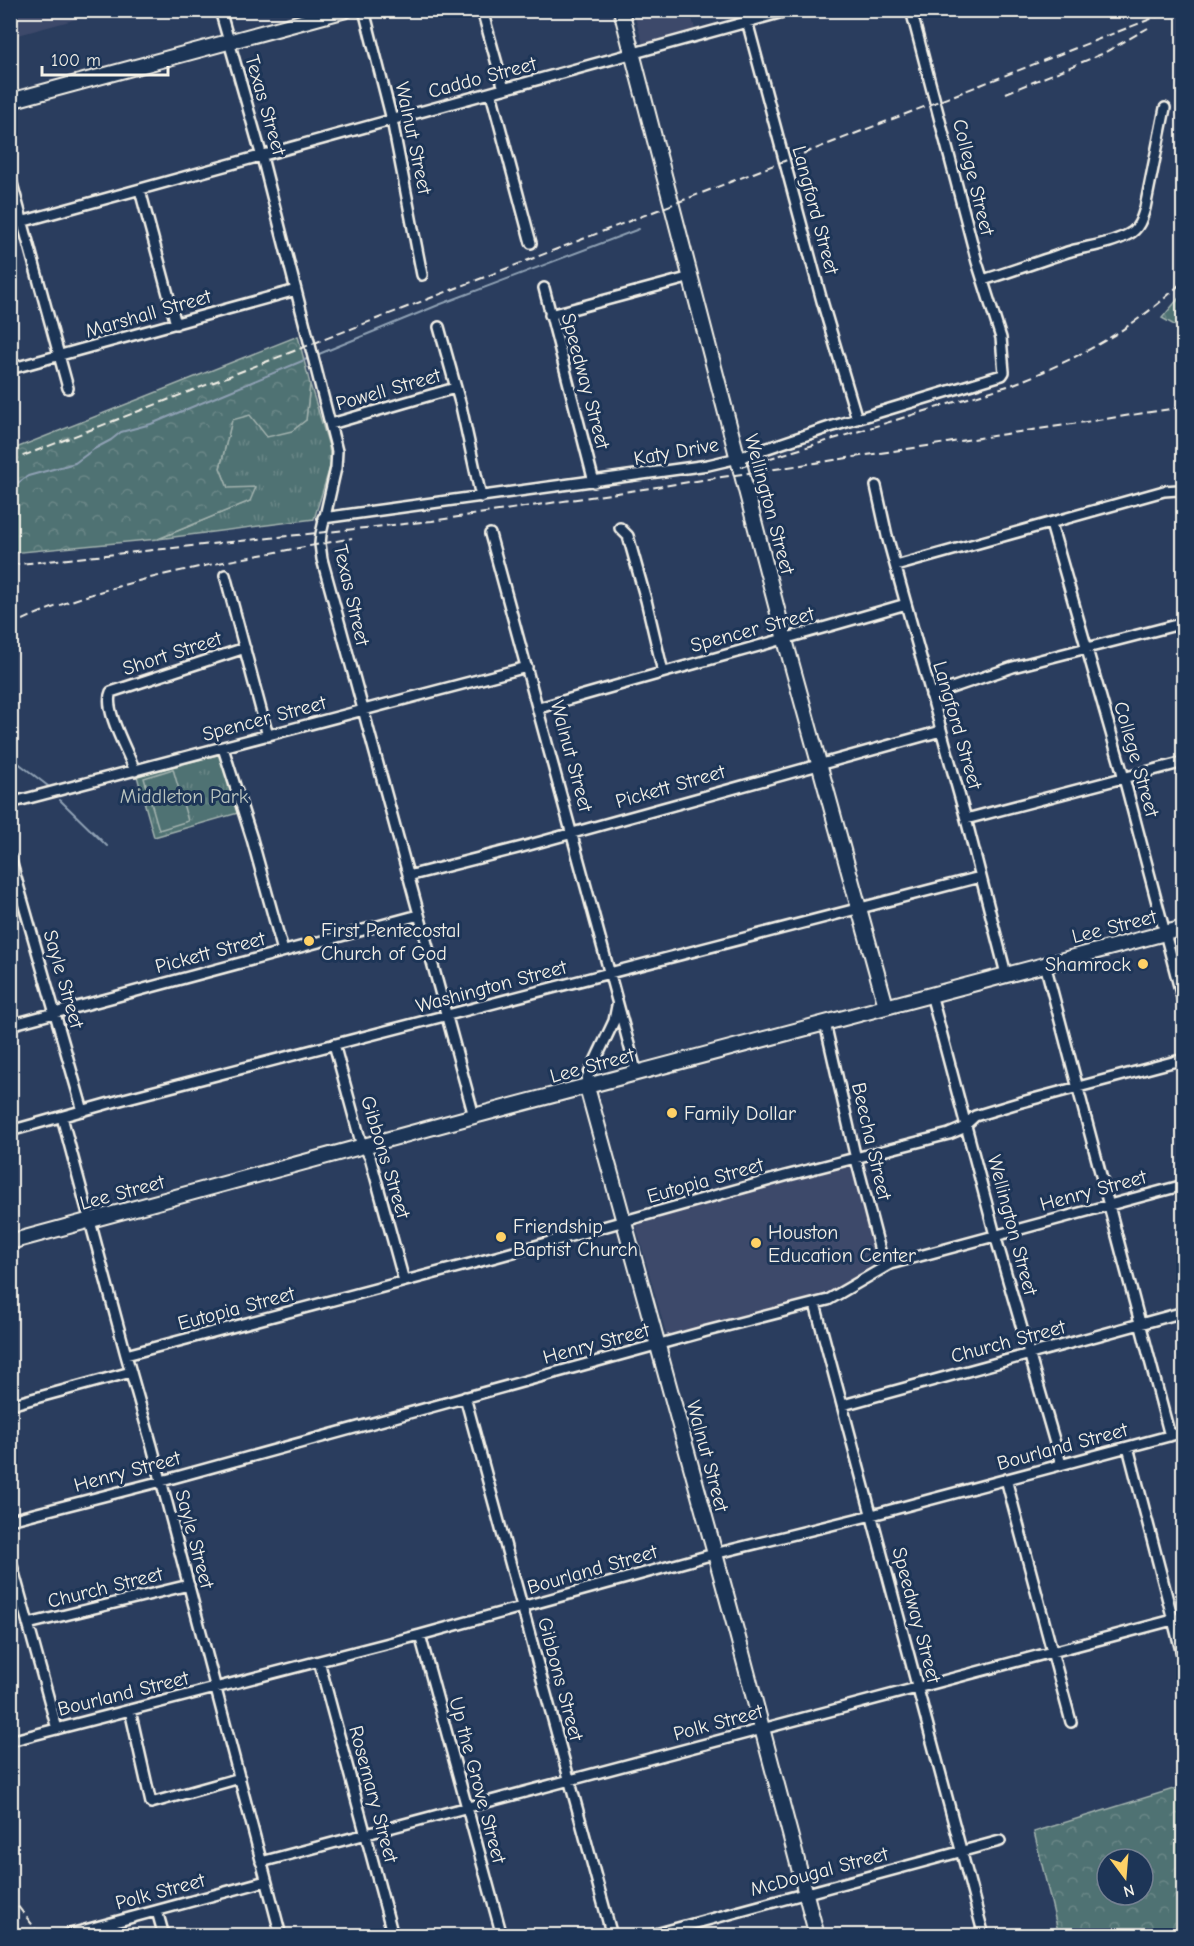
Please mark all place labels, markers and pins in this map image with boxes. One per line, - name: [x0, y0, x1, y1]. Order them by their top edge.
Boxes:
- place label: First Pentecostal Church of God: [321, 919, 461, 965]
- marker: First Pentecostal Church of God: [302, 934, 316, 948]
- place label: Shamrock: [1045, 953, 1131, 976]
- marker: Shamrock: [1136, 957, 1150, 971]
- place label: Family Dollar: [684, 1102, 796, 1125]
- marker: Family Dollar: [665, 1106, 679, 1120]
- place label: Friendship Baptist Church: [513, 1215, 638, 1261]
- place label: Houston Education Center: [768, 1221, 916, 1267]
- marker: Friendship Baptist Church: [494, 1230, 508, 1244]
- marker: Houston Education Center: [749, 1236, 763, 1250]

